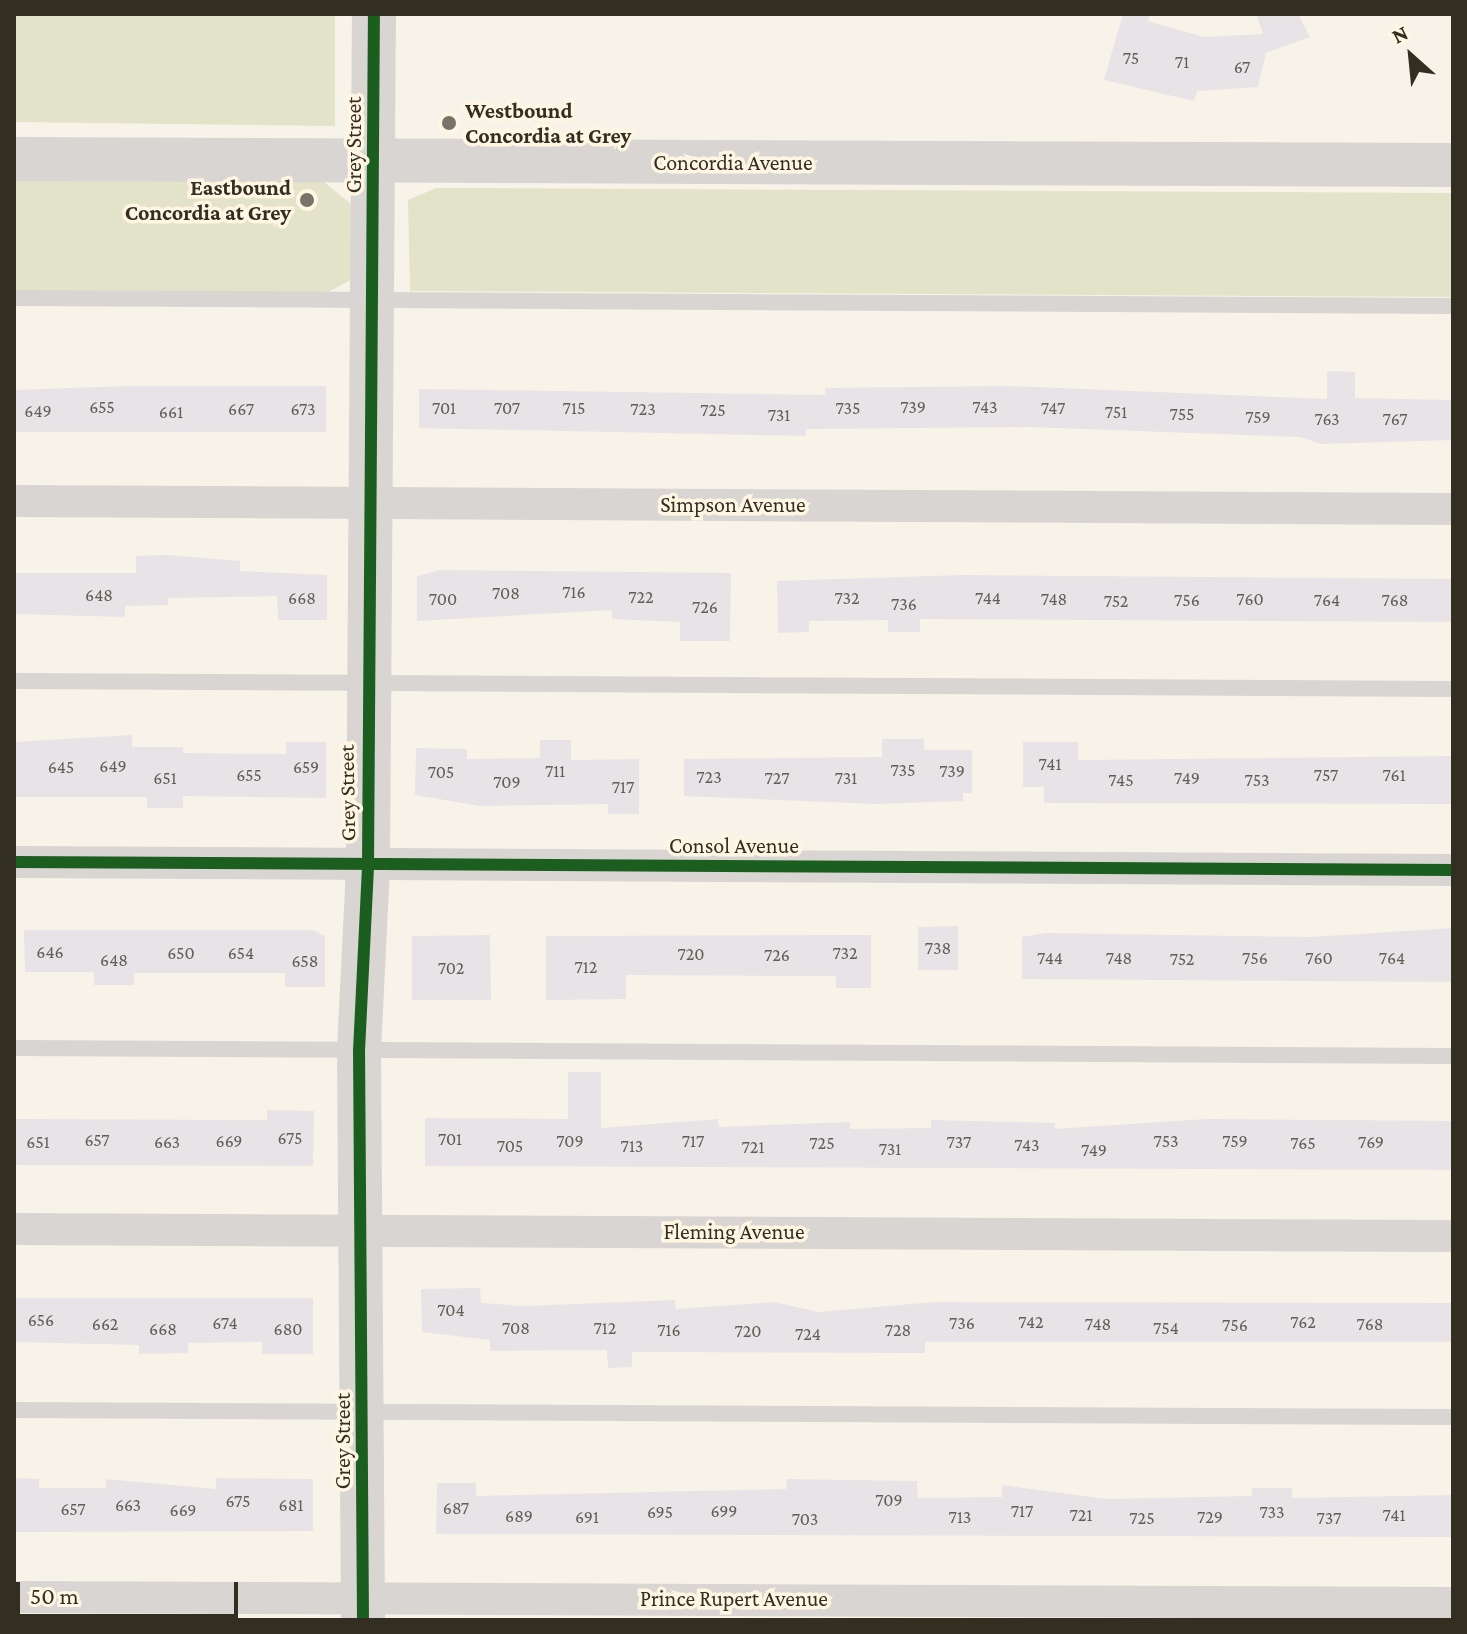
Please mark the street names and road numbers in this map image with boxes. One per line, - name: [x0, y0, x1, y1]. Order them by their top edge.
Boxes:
- street label: Grey Street: [341, 97, 367, 193]
- street label: Concordia Avenue: [653, 150, 813, 176]
- street label: Simpson Avenue: [660, 492, 806, 518]
- street label: Grey Street: [333, 744, 361, 842]
- street label: Consol Avenue: [669, 833, 799, 859]
- street label: Fleming Avenue: [663, 1219, 805, 1245]
- street label: Grey Street: [330, 1393, 356, 1489]
- street label: Prince Rupert Avenue: [640, 1586, 828, 1612]

